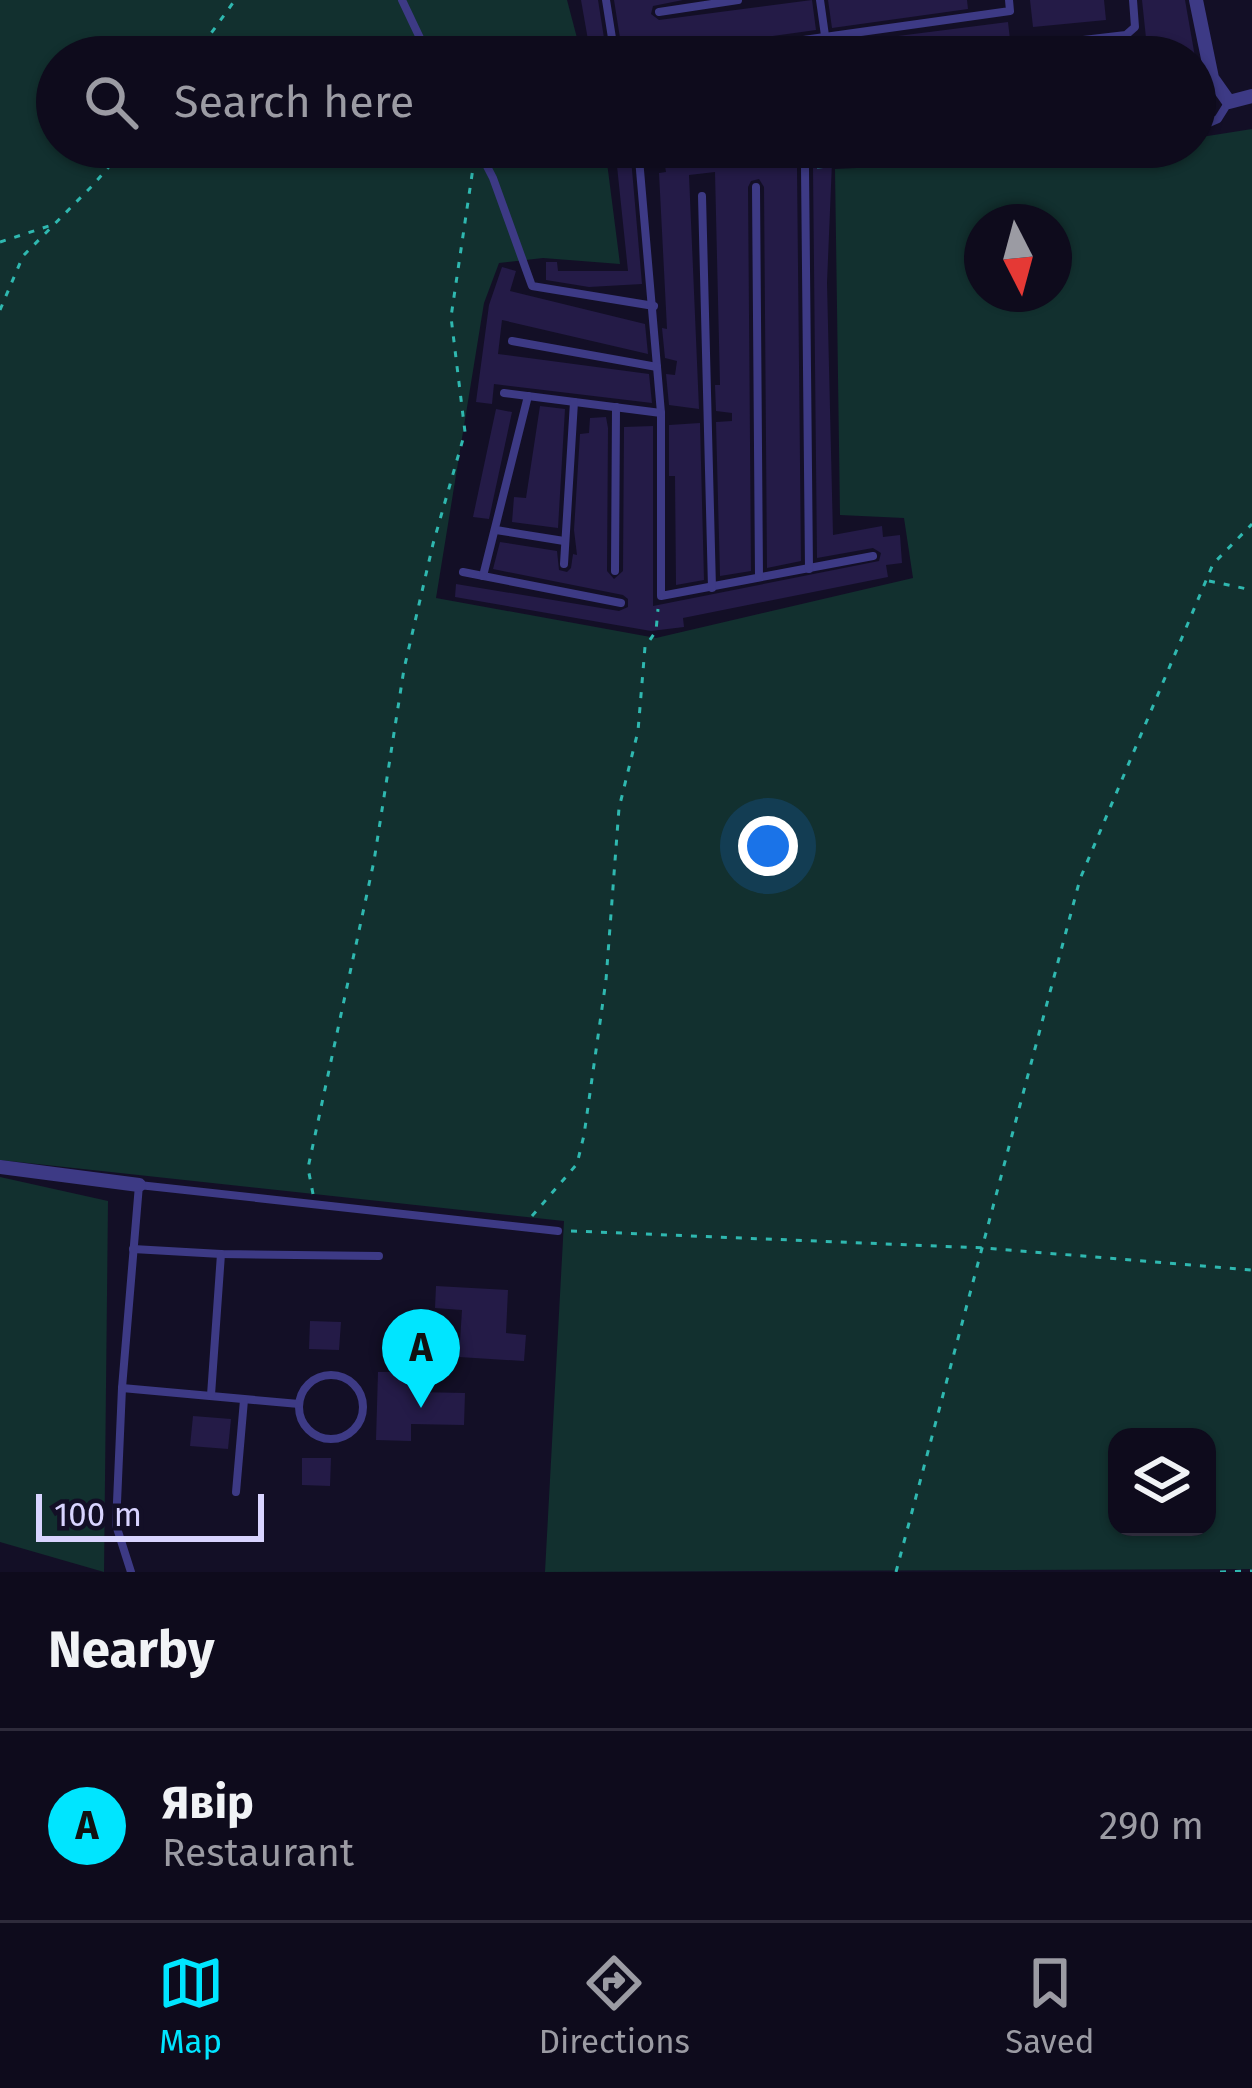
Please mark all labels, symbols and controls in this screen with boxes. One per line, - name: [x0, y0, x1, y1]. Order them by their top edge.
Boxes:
- search box: [36, 36, 1216, 168]
- icon: search: [78, 69, 144, 135]
- text: Search here: [174, 75, 414, 129]
- north arrow: [964, 204, 1072, 312]
- your location: [738, 816, 798, 876]
- pin: A: [382, 1309, 460, 1408]
- map controls: [1108, 1428, 1216, 1536]
- button: layers: [1108, 1428, 1216, 1536]
- scale bar: [36, 1488, 264, 1541]
- text: 100 m: [54, 1495, 142, 1535]
- text: Nearby: [48, 1619, 214, 1681]
- text: Явір: [162, 1776, 254, 1830]
- text: A: [75, 1803, 99, 1849]
- text: 290 m: [1099, 1803, 1204, 1849]
- text: Restaurant: [162, 1830, 354, 1876]
- tab: Map: [158, 1950, 224, 2062]
- tab: Directions: [539, 1950, 690, 2062]
- tab: Saved: [1005, 1950, 1094, 2062]

